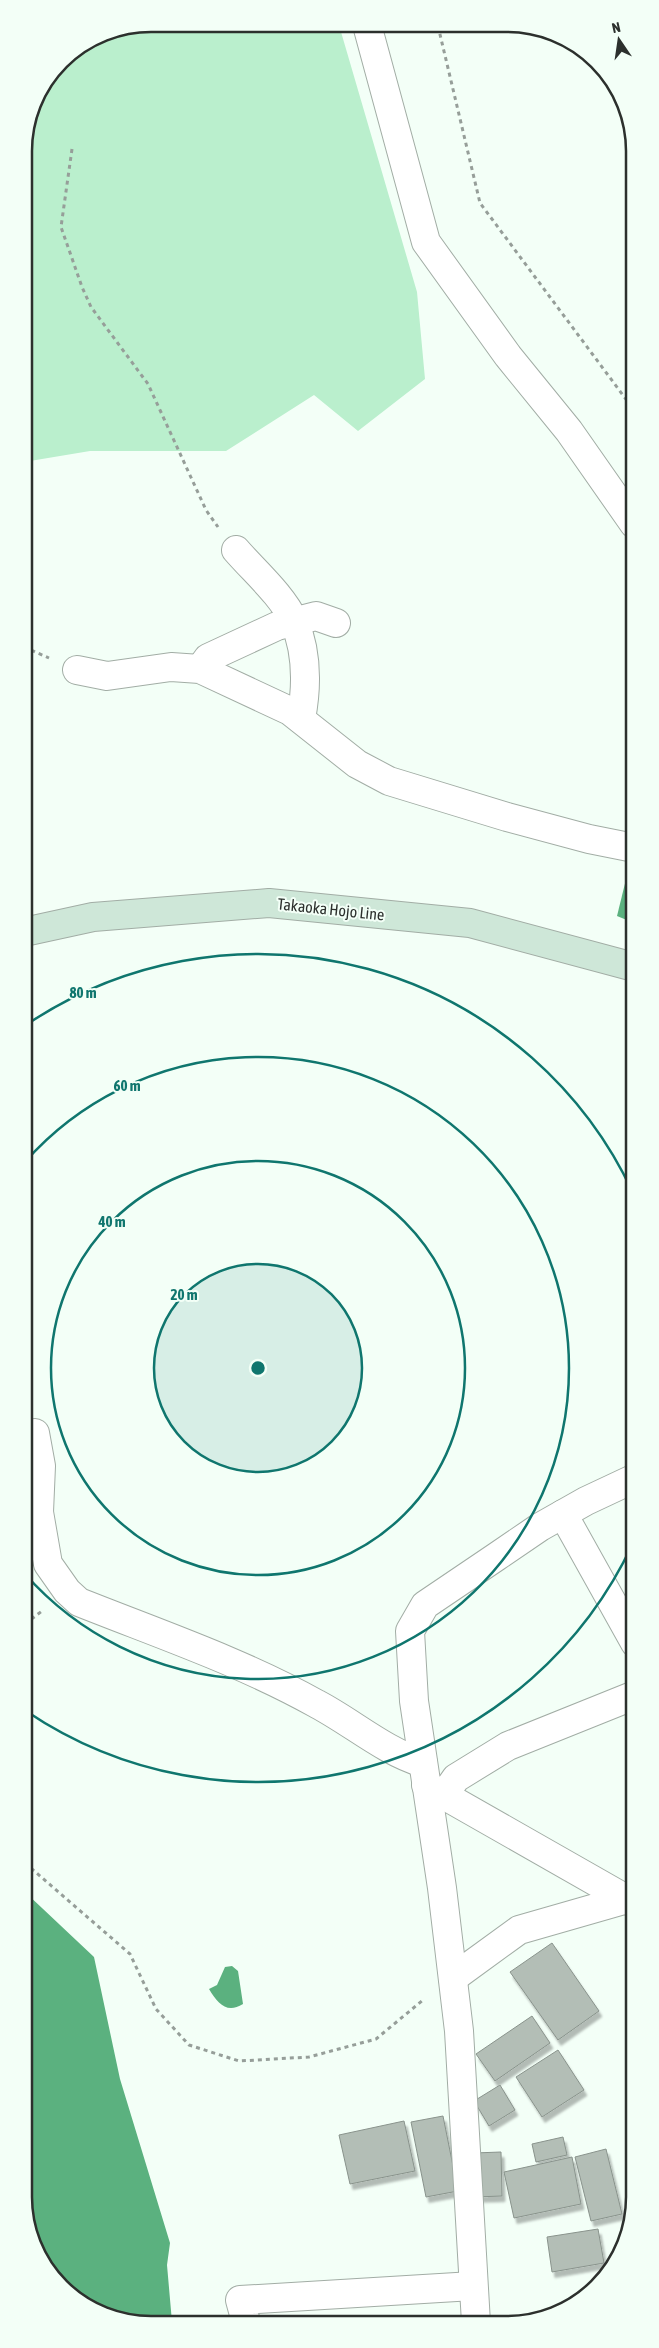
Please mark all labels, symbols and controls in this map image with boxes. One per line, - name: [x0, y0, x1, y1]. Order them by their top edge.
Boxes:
- north arrow: [594, 15, 644, 65]
- text: N: [610, 19, 622, 36]
- street label: Takaoka Hojo Line: [277, 894, 385, 925]
- text: 80 m: [70, 984, 97, 1001]
- text: 60 m: [114, 1077, 141, 1094]
- text: 40 m: [98, 1213, 126, 1230]
- text: 20 m: [171, 1286, 198, 1303]
- centre of rings: [249, 1359, 267, 1377]

